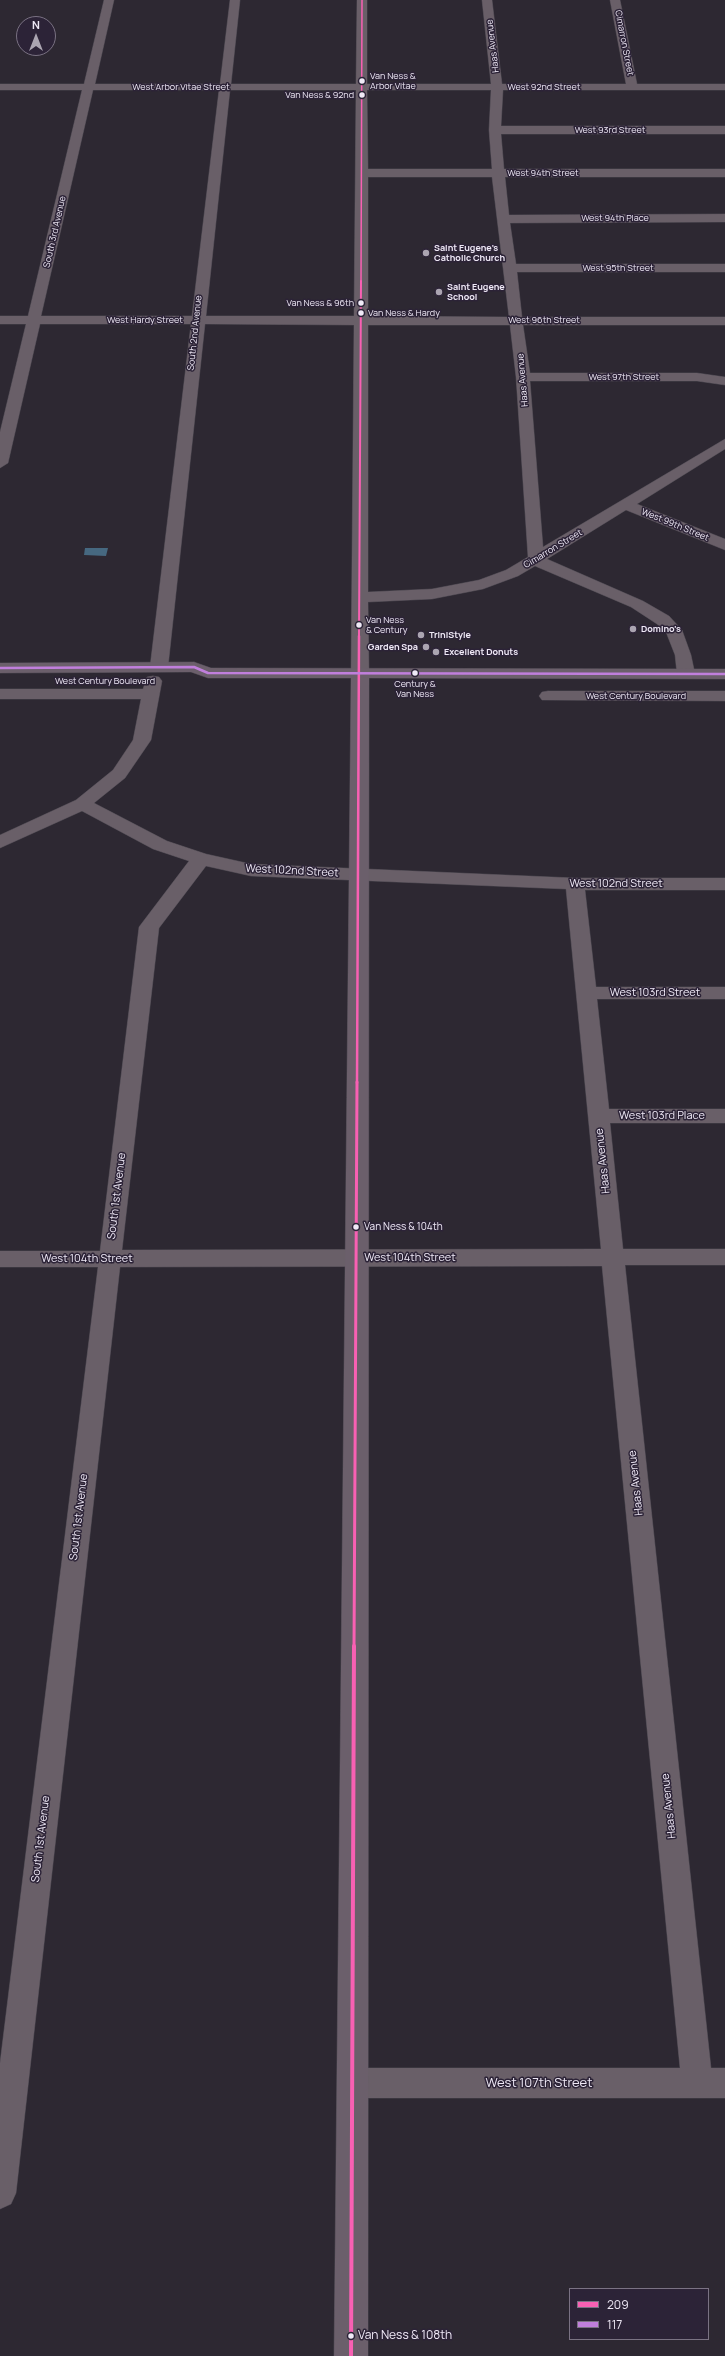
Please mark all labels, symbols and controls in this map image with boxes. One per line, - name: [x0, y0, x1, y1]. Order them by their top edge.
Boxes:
- street label: Cimarron Street: [612, 9, 636, 77]
- north arrow: [16, 16, 56, 56]
- text: N: [32, 17, 40, 32]
- street label: Haas Avenue: [484, 19, 502, 73]
- place label: Van Ness & Arbor Vitae: [370, 71, 416, 92]
- marker: Van Ness & Arbor Vitae: [357, 76, 367, 86]
- street label: West Arbor Vitae Street: [132, 82, 230, 92]
- street label: West 92nd Street: [508, 82, 580, 92]
- place label: Van Ness & 92nd: [285, 90, 354, 100]
- marker: Van Ness & 92nd: [357, 90, 367, 100]
- street label: West 93rd Street: [575, 125, 645, 135]
- street label: West 94th Street: [507, 168, 579, 178]
- street label: South 3rd Avenue: [42, 195, 68, 269]
- street label: West 94th Place: [581, 213, 649, 223]
- place label: Saint Eugene's Catholic Church: [434, 243, 505, 264]
- marker: Saint Eugene's Catholic Church: [421, 248, 431, 258]
- street label: West 95th Street: [582, 263, 654, 273]
- place label: Saint Eugene School: [447, 282, 505, 303]
- marker: Saint Eugene School: [434, 287, 444, 297]
- street label: South 2nd Avenue: [186, 295, 204, 371]
- place label: Van Ness & 96th: [286, 298, 354, 308]
- marker: Van Ness & 96th: [356, 298, 366, 308]
- marker: Van Ness & Hardy: [356, 308, 366, 318]
- place label: Van Ness & Hardy: [368, 308, 440, 318]
- street label: West Hardy Street: [107, 315, 183, 325]
- street label: West 96th Street: [508, 315, 580, 325]
- street label: Haas Avenue: [515, 353, 531, 407]
- street label: West 97th Street: [589, 372, 659, 382]
- street label: West 99th Street: [640, 507, 710, 543]
- street label: Cimarron Street: [522, 527, 584, 571]
- place label: Van Ness & Century: [366, 615, 407, 636]
- marker: Van Ness & Century: [354, 620, 364, 630]
- marker: Domino's: [628, 624, 638, 634]
- place label: Domino's: [641, 624, 681, 634]
- marker: TriniStyle: [416, 630, 426, 640]
- place label: TriniStyle: [429, 630, 471, 640]
- place label: Garden Spa: [368, 642, 418, 652]
- marker: Garden Spa: [421, 642, 431, 652]
- marker: Excellent Donuts: [431, 647, 441, 657]
- place label: Excellent Donuts: [444, 647, 518, 657]
- marker: Century & Van Ness: [410, 668, 420, 678]
- street label: West Century Boulevard: [55, 676, 155, 686]
- place label: Century & Van Ness: [394, 679, 436, 700]
- street label: West Century Boulevard: [586, 691, 686, 701]
- street label: West 102nd Street: [245, 862, 339, 880]
- street label: West 102nd Street: [569, 877, 663, 891]
- street label: West 103rd Street: [610, 986, 700, 1000]
- street label: West 103rd Place: [619, 1109, 705, 1123]
- street label: Haas Avenue: [593, 1128, 613, 1194]
- street label: South 1st Avenue: [105, 1152, 129, 1240]
- place label: Van Ness & 104th: [364, 1221, 443, 1233]
- marker: Van Ness & 104th: [351, 1222, 361, 1232]
- street label: West 104th Street: [364, 1251, 456, 1265]
- street label: West 104th Street: [41, 1252, 133, 1266]
- street label: Haas Avenue: [626, 1450, 646, 1516]
- street label: South 1st Avenue: [67, 1473, 91, 1561]
- street label: Haas Avenue: [659, 1773, 679, 1839]
- street label: South 1st Avenue: [29, 1795, 53, 1883]
- street label: West 107th Street: [486, 2075, 592, 2091]
- legend: [569, 2288, 709, 2340]
- text: 209: [607, 2296, 629, 2313]
- text: 117: [607, 2316, 622, 2333]
- place label: Van Ness & 108th: [358, 2329, 452, 2343]
- marker: Van Ness & 108th: [346, 2331, 356, 2341]

